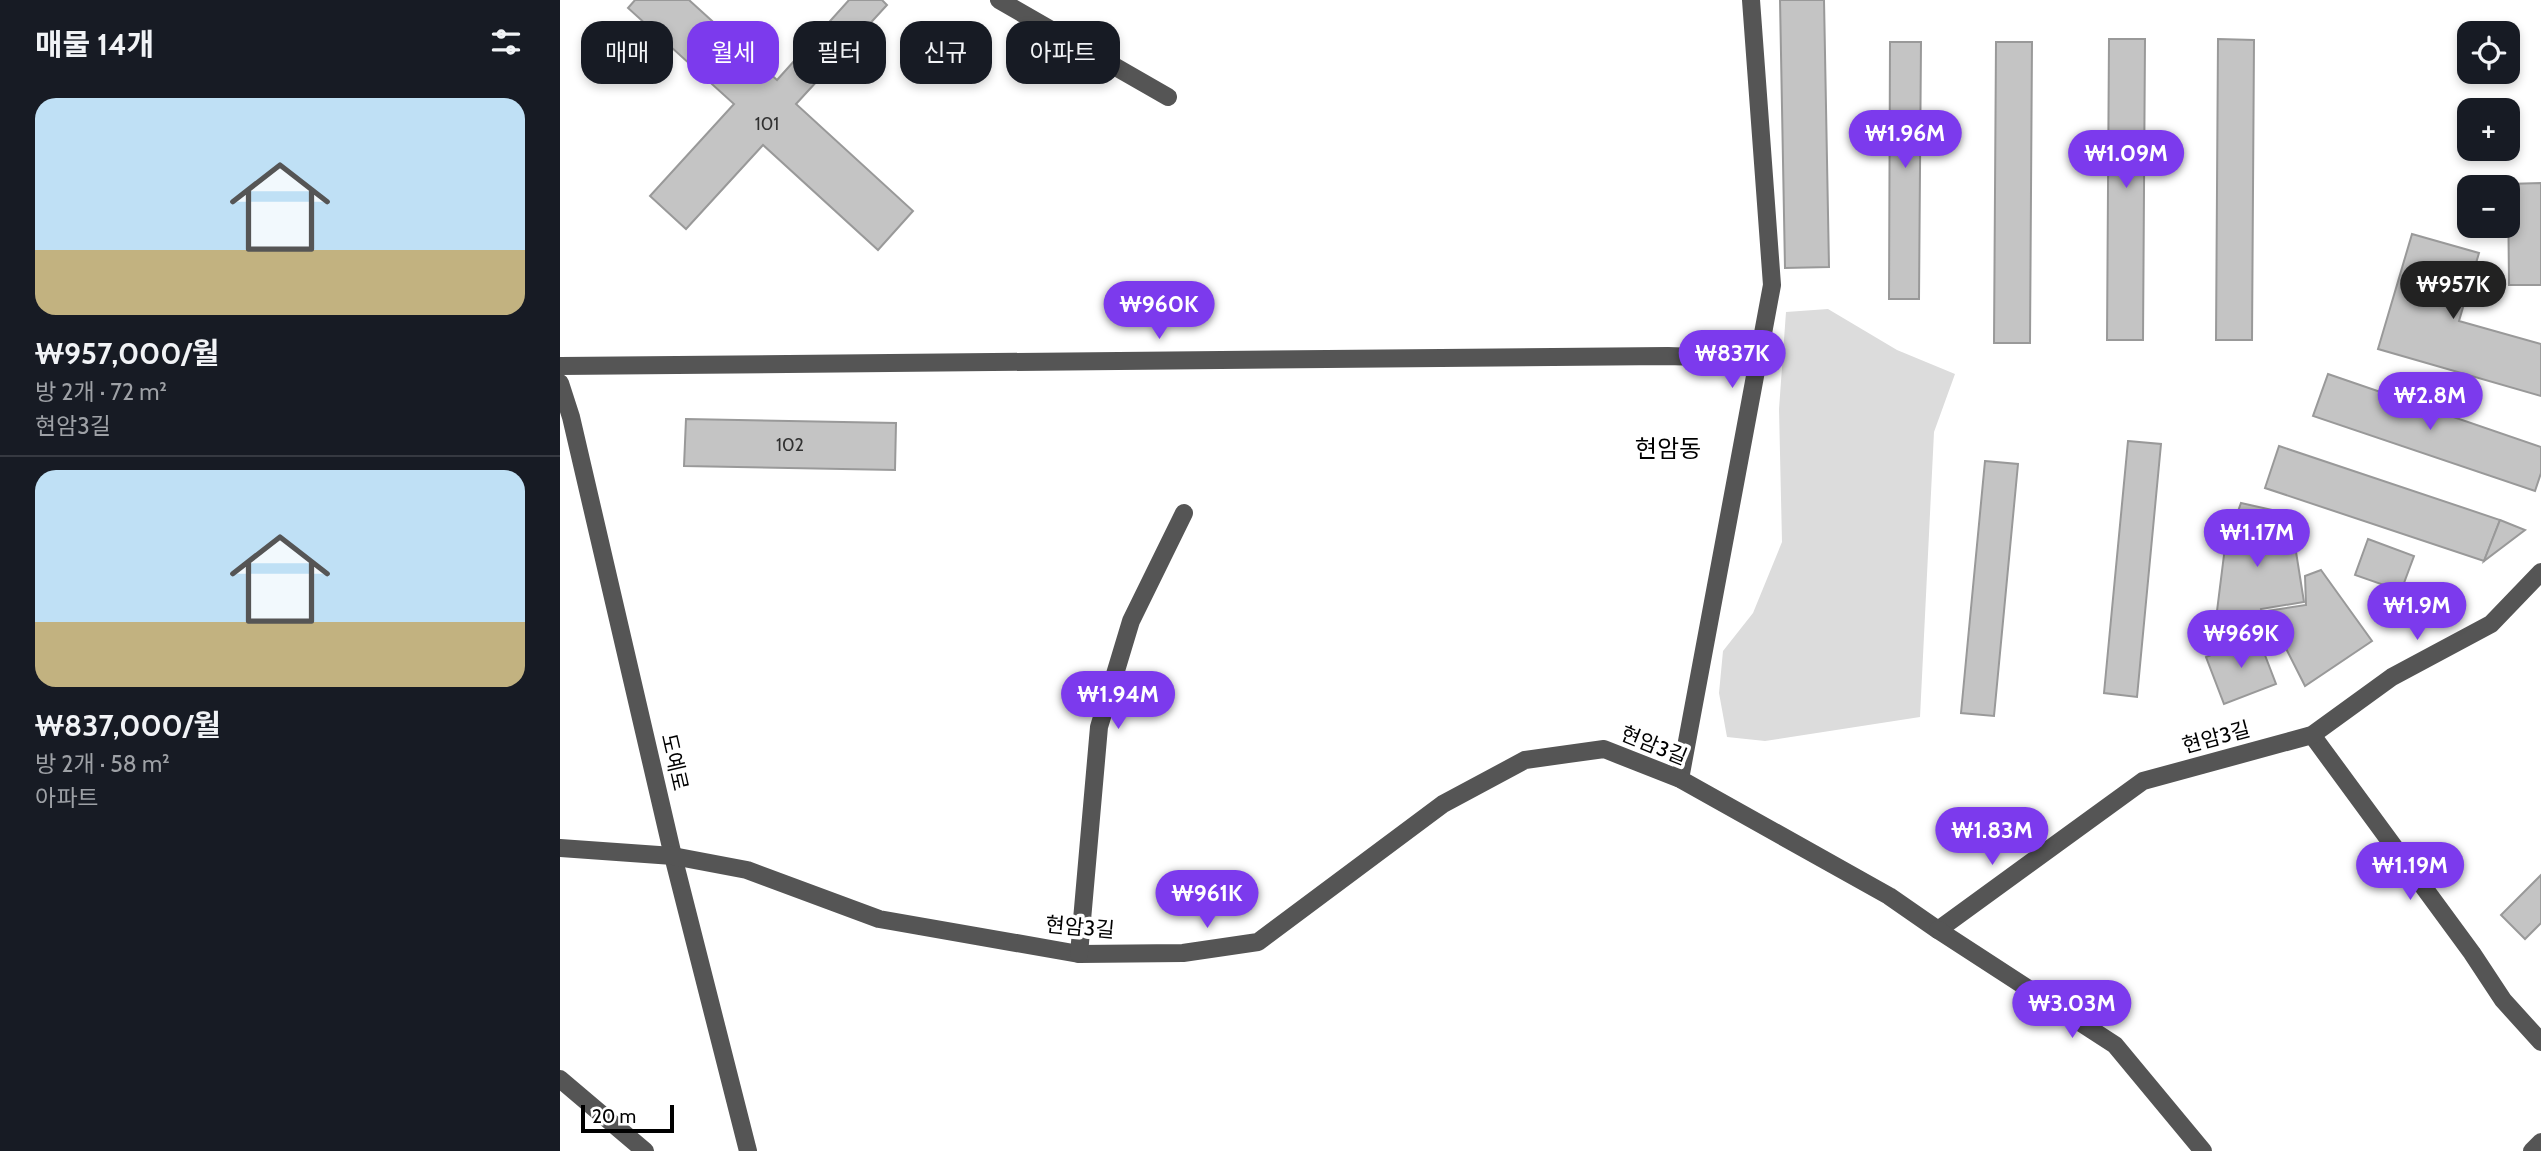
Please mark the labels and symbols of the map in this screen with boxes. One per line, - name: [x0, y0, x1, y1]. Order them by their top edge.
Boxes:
- pin: ₩1.96M: [1848, 110, 1962, 170]
- house number: 101: [755, 113, 779, 135]
- pin: ₩1.09M: [2069, 130, 2183, 190]
- pin: ₩957K: [2404, 262, 2502, 321]
- pin: ₩960K: [1110, 282, 1208, 341]
- pin: ₩837K: [1683, 330, 1781, 390]
- pin: ₩2.8M: [2381, 372, 2479, 432]
- house number: 102: [776, 434, 804, 456]
- district label: 현암동: [1635, 434, 1701, 463]
- pin: ₩1.17M: [2200, 510, 2314, 569]
- pin: ₩1.9M: [2368, 582, 2466, 642]
- pin: ₩969K: [2192, 610, 2290, 670]
- pin: ₩1.94M: [1061, 672, 1175, 731]
- street label: 현암3길: [2179, 716, 2253, 758]
- street label: 현암3길: [1617, 720, 1691, 770]
- street label: 도예로: [656, 731, 694, 793]
- pin: ₩1.83M: [1935, 808, 2049, 867]
- pin: ₩1.19M: [2353, 842, 2467, 902]
- pin: ₩961K: [1158, 870, 1256, 930]
- street label: 현암3길: [1044, 912, 1116, 942]
- pin: ₩3.03M: [2015, 981, 2129, 1040]
- scale bar: [581, 1102, 674, 1134]

